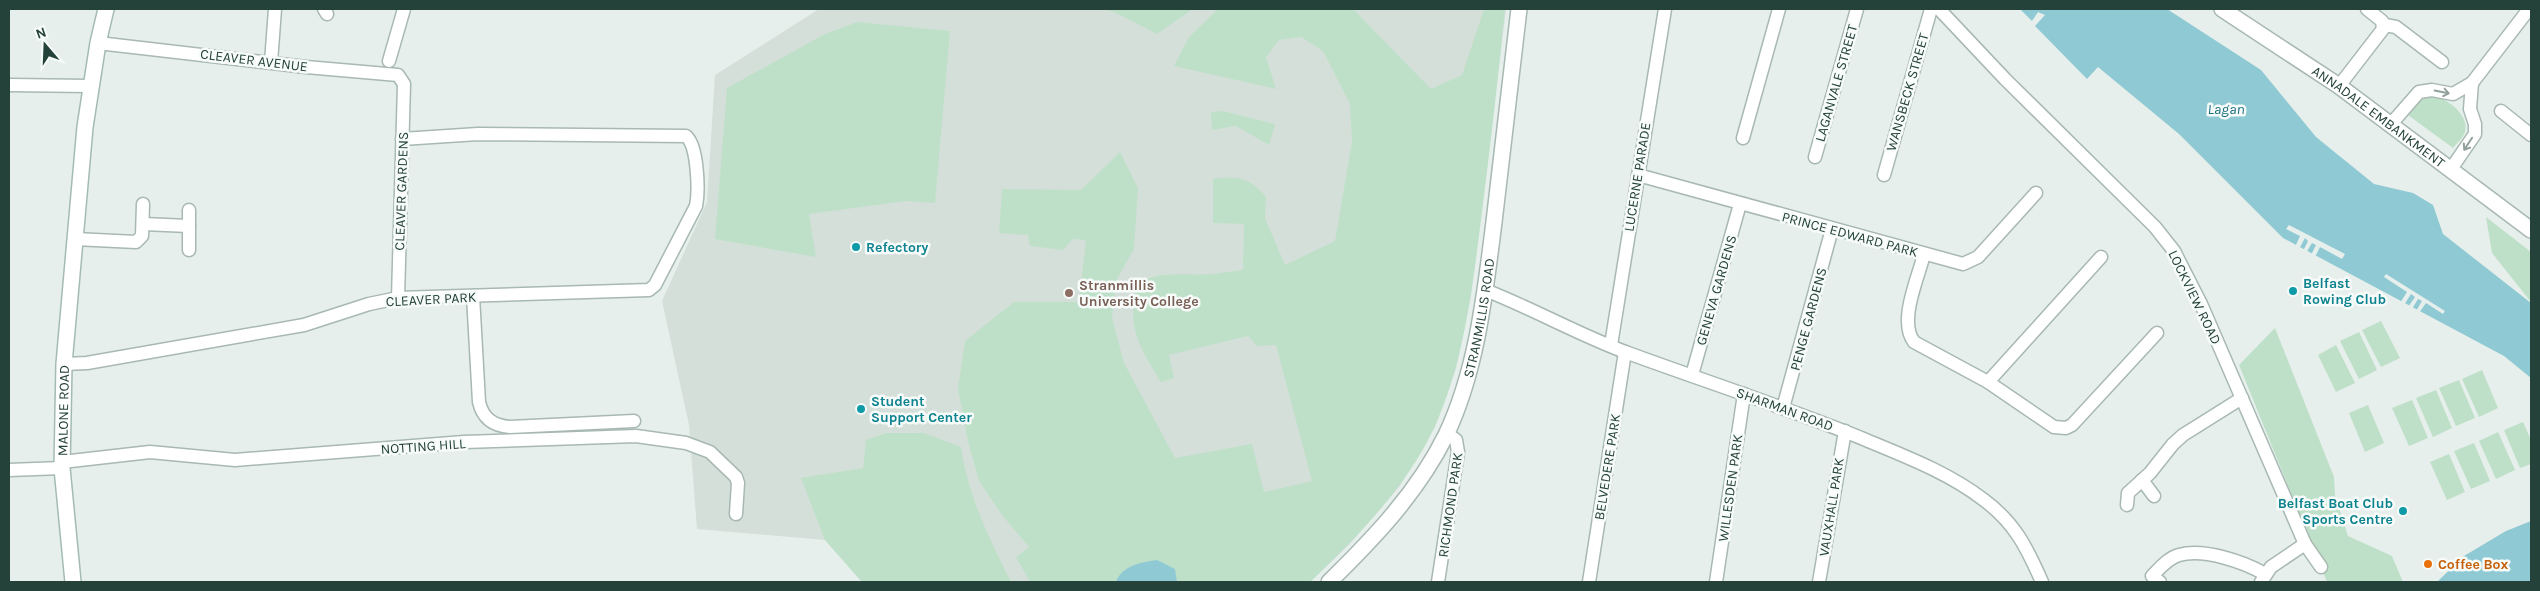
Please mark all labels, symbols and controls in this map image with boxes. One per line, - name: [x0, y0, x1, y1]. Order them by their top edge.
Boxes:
- north arrow: [20, 20, 70, 70]
- street label: LAGANVALE STREET: [1812, 23, 1861, 144]
- text: N: [33, 24, 48, 43]
- street label: WANSBECK STREET: [1883, 31, 1932, 153]
- street label: CLEAVER AVENUE: [199, 45, 309, 76]
- street label: ANNADALE EMBANKMENT: [2308, 62, 2448, 172]
- one-way arrow: [2434, 88, 2450, 97]
- water label: Lagan: [2207, 100, 2245, 118]
- street label: LUCERNE PARADE: [1620, 121, 1655, 233]
- street label: CLEAVER GARDENS: [391, 131, 412, 251]
- one-way arrow: [2463, 137, 2473, 151]
- street label: PRINCE EDWARD PARK: [1780, 208, 1920, 261]
- street label: GENEVA GARDENS: [1693, 233, 1740, 347]
- place label: Refectory: [866, 239, 928, 256]
- marker: Refectory: [850, 241, 862, 253]
- street label: LOCKVIEW ROAD: [2164, 247, 2225, 347]
- street label: STRANMILLIS ROAD: [1460, 257, 1498, 380]
- street label: PENGE GARDENS: [1787, 266, 1830, 373]
- place label: Belfast Rowing Club: [2303, 275, 2386, 308]
- place label: Stranmillis University College: [1079, 277, 1199, 310]
- marker: Belfast Rowing Club: [2287, 285, 2299, 297]
- marker: Stranmillis University College: [1063, 287, 1075, 299]
- street label: CLEAVER PARK: [385, 289, 477, 310]
- street label: MALONE ROAD: [54, 365, 73, 456]
- street label: SHARMAN ROAD: [1734, 384, 1836, 435]
- place label: Student Support Center: [871, 393, 972, 426]
- marker: Student Support Center: [855, 403, 867, 415]
- street label: BELVEDERE PARK: [1591, 412, 1624, 521]
- street label: WILLESDEN PARK: [1715, 433, 1747, 543]
- street label: NOTTING HILL: [380, 435, 466, 458]
- street label: RICHMOND PARK: [1435, 451, 1466, 559]
- street label: VAUXHALL PARK: [1815, 456, 1848, 558]
- place label: Belfast Boat Club Sports Centre: [2278, 495, 2393, 528]
- marker: Belfast Boat Club Sports Centre: [2397, 505, 2409, 517]
- place label: Coffee Box: [2438, 556, 2508, 573]
- marker: Coffee Box: [2422, 558, 2434, 570]

